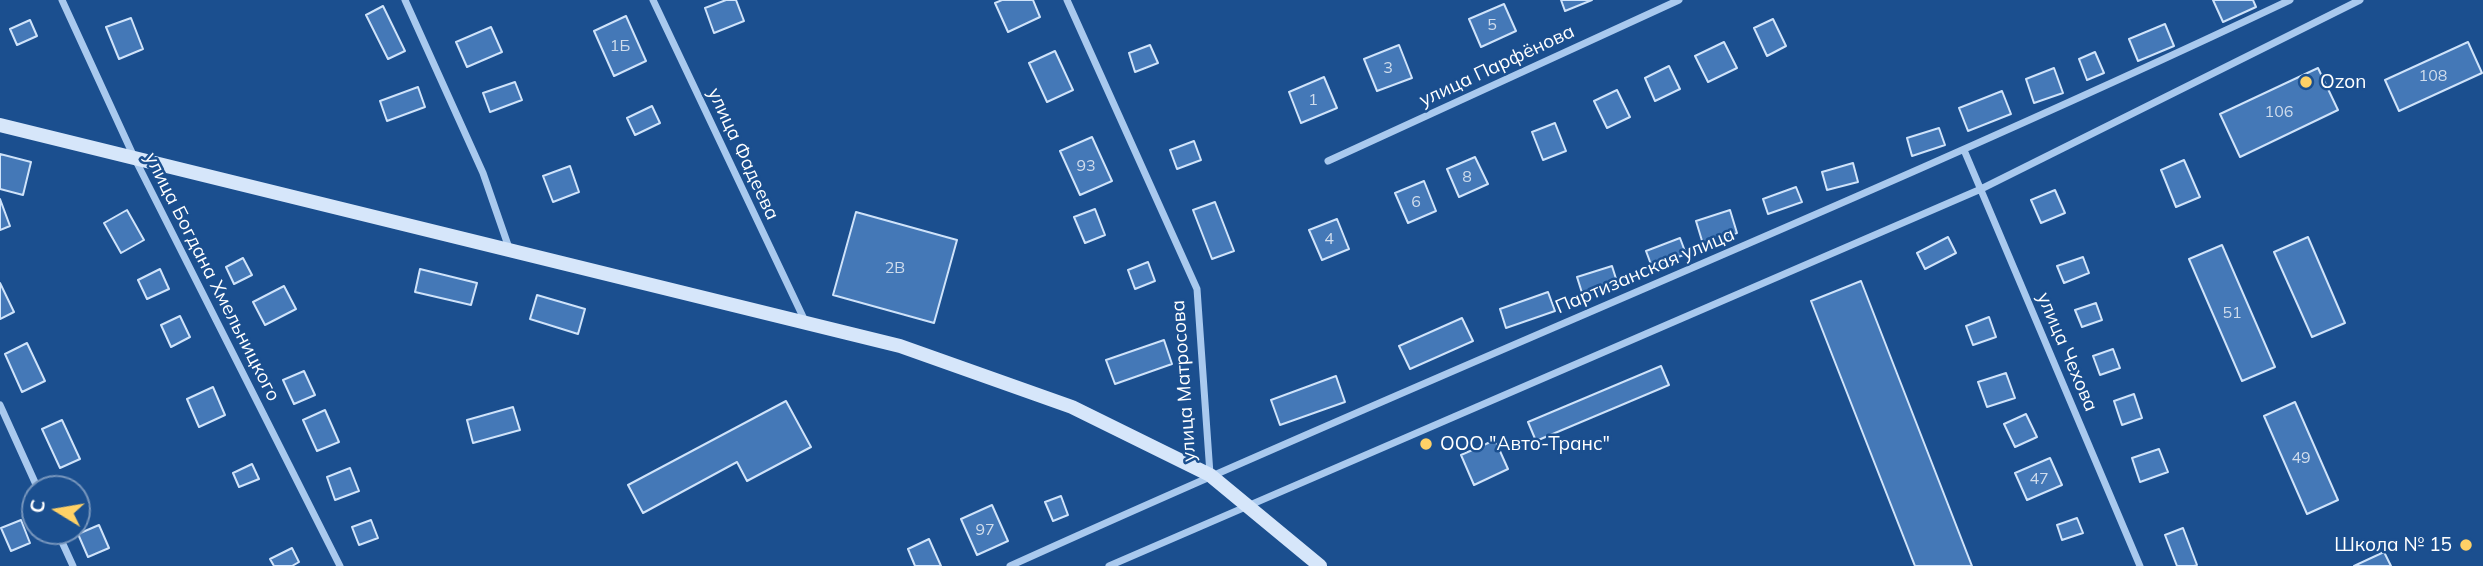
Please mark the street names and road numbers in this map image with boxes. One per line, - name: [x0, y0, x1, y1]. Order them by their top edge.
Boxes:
- street label: улица Парфёнова: [1416, 20, 1578, 112]
- street label: улица Фадеева: [702, 84, 784, 224]
- street label: улица Богдана Хмельницкого: [139, 149, 285, 405]
- street label: Партизанская улица: [1552, 223, 1738, 319]
- street label: улица Чехова: [2032, 289, 2102, 415]
- street label: улица Матросова: [1167, 299, 1201, 463]

